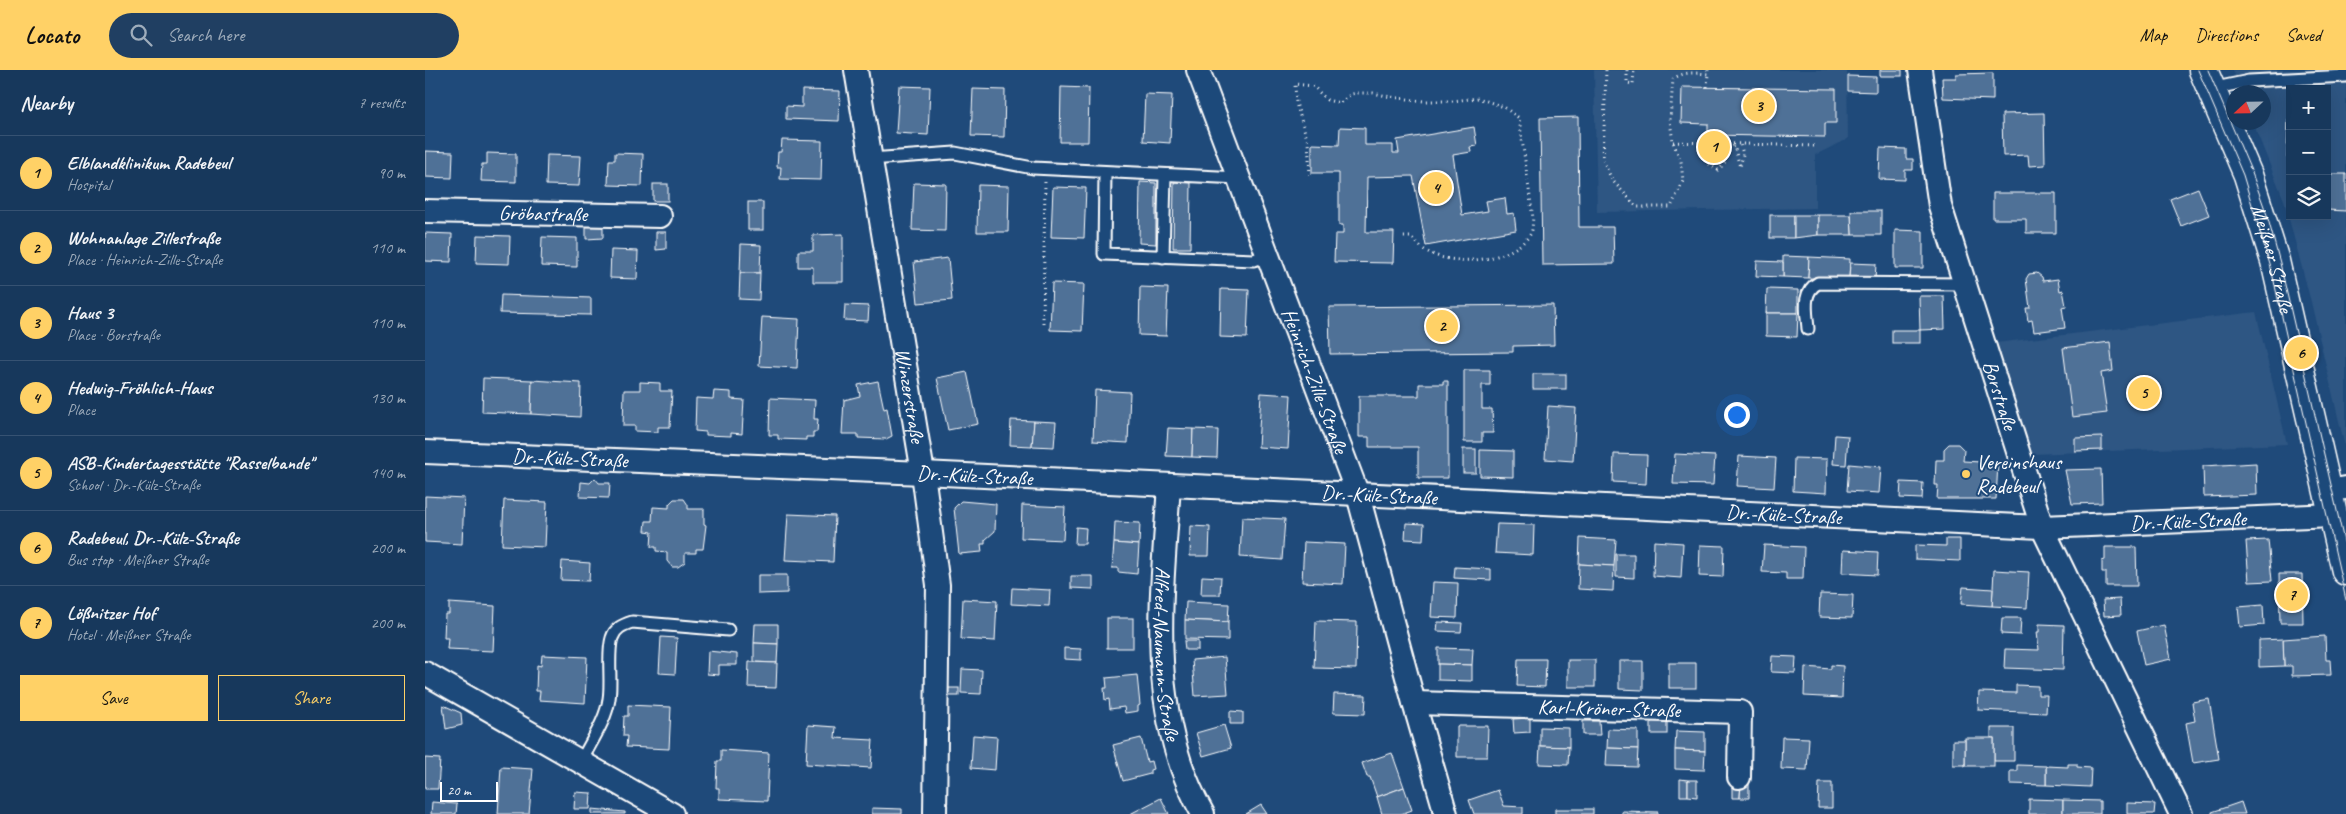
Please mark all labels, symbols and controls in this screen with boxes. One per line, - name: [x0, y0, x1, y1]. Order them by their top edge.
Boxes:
- search box: [109, 13, 459, 58]
- text: Locato: [25, 20, 79, 50]
- icon: search: [127, 21, 155, 49]
- text: Search here: [167, 23, 245, 47]
- text: Map: [2140, 24, 2167, 46]
- text: Directions: [2195, 24, 2258, 46]
- text: Saved: [2286, 24, 2321, 46]
- north arrow: [2226, 85, 2271, 130]
- map controls: [2286, 85, 2331, 220]
- button: +: [2286, 85, 2331, 130]
- pin: 3: [1743, 87, 1775, 125]
- text: Nearby: [20, 90, 73, 116]
- text: 7 results: [358, 93, 405, 113]
- pin: 1: [1698, 128, 1730, 166]
- button: −: [2286, 130, 2331, 175]
- text: Elblandklinikum Radebeul: [67, 151, 231, 175]
- text: 1: [32, 163, 40, 183]
- text: 90 m: [378, 163, 405, 183]
- pin: 4: [1420, 169, 1452, 207]
- text: Hospital: [67, 175, 111, 195]
- button: layers: [2286, 175, 2331, 220]
- street label: Gröbastraße: [498, 200, 590, 227]
- street label: Meißner Straße: [2245, 201, 2300, 317]
- text: Wohnanlage Zillestraße: [67, 226, 220, 250]
- text: 2: [32, 238, 40, 258]
- text: 110 m: [371, 238, 405, 258]
- text: Place · Heinrich-Zille-Straße: [67, 250, 222, 270]
- text: Haus 3: [67, 301, 113, 325]
- street label: Heinrich-Zille-Straße: [1276, 304, 1355, 459]
- pin: 2: [1426, 307, 1458, 345]
- text: 3: [32, 313, 40, 333]
- text: 110 m: [371, 313, 405, 333]
- text: Place · Borstraße: [67, 325, 160, 345]
- pin: 6: [2285, 334, 2317, 372]
- street label: Winzerstraße: [889, 346, 931, 447]
- street label: Borstraße: [1977, 357, 2024, 435]
- pin: 5: [2128, 374, 2160, 412]
- text: Hedwig-Fröhlich-Haus: [67, 376, 212, 400]
- text: 4: [32, 388, 40, 408]
- text: 130 m: [371, 388, 405, 408]
- text: Place: [67, 400, 95, 420]
- your location: [1724, 402, 1750, 428]
- street label: Dr.-Külz-Straße: [511, 443, 630, 474]
- place label: Vereinshaus Radebeul: [1976, 449, 2063, 499]
- text: ASB-Kindertagesstätte "Rasselbande": [67, 451, 313, 475]
- street label: Dr.-Külz-Straße: [916, 460, 1035, 491]
- text: 5: [33, 463, 39, 483]
- text: 140 m: [371, 463, 405, 483]
- marker: Vereinshaus Radebeul: [1960, 468, 1972, 480]
- text: School · Dr.-Külz-Straße: [67, 475, 200, 495]
- street label: Dr.-Külz-Straße: [1321, 479, 1440, 511]
- street label: Dr.-Külz-Straße: [1725, 499, 1844, 530]
- street label: Dr.-Külz-Straße: [2130, 506, 2249, 536]
- text: Radebeul, Dr.-Külz-Straße: [67, 526, 239, 550]
- text: 6: [32, 538, 40, 558]
- text: 200 m: [371, 538, 405, 558]
- text: Bus stop · Meißner Straße: [67, 550, 209, 570]
- street label: Alfred-Naumann-Straße: [1148, 566, 1187, 746]
- pin: 7: [2276, 576, 2308, 614]
- text: Lößnitzer Hof: [67, 601, 155, 625]
- text: 7: [32, 613, 40, 633]
- text: 200 m: [371, 613, 405, 633]
- text: Hotel · Meißner Straße: [67, 625, 191, 645]
- button: Save: [20, 675, 208, 721]
- button: Share: [218, 675, 405, 721]
- street label: Karl-Kröner-Straße: [1537, 693, 1683, 723]
- scale bar: [440, 779, 497, 802]
- text: 20 m: [447, 782, 471, 799]

